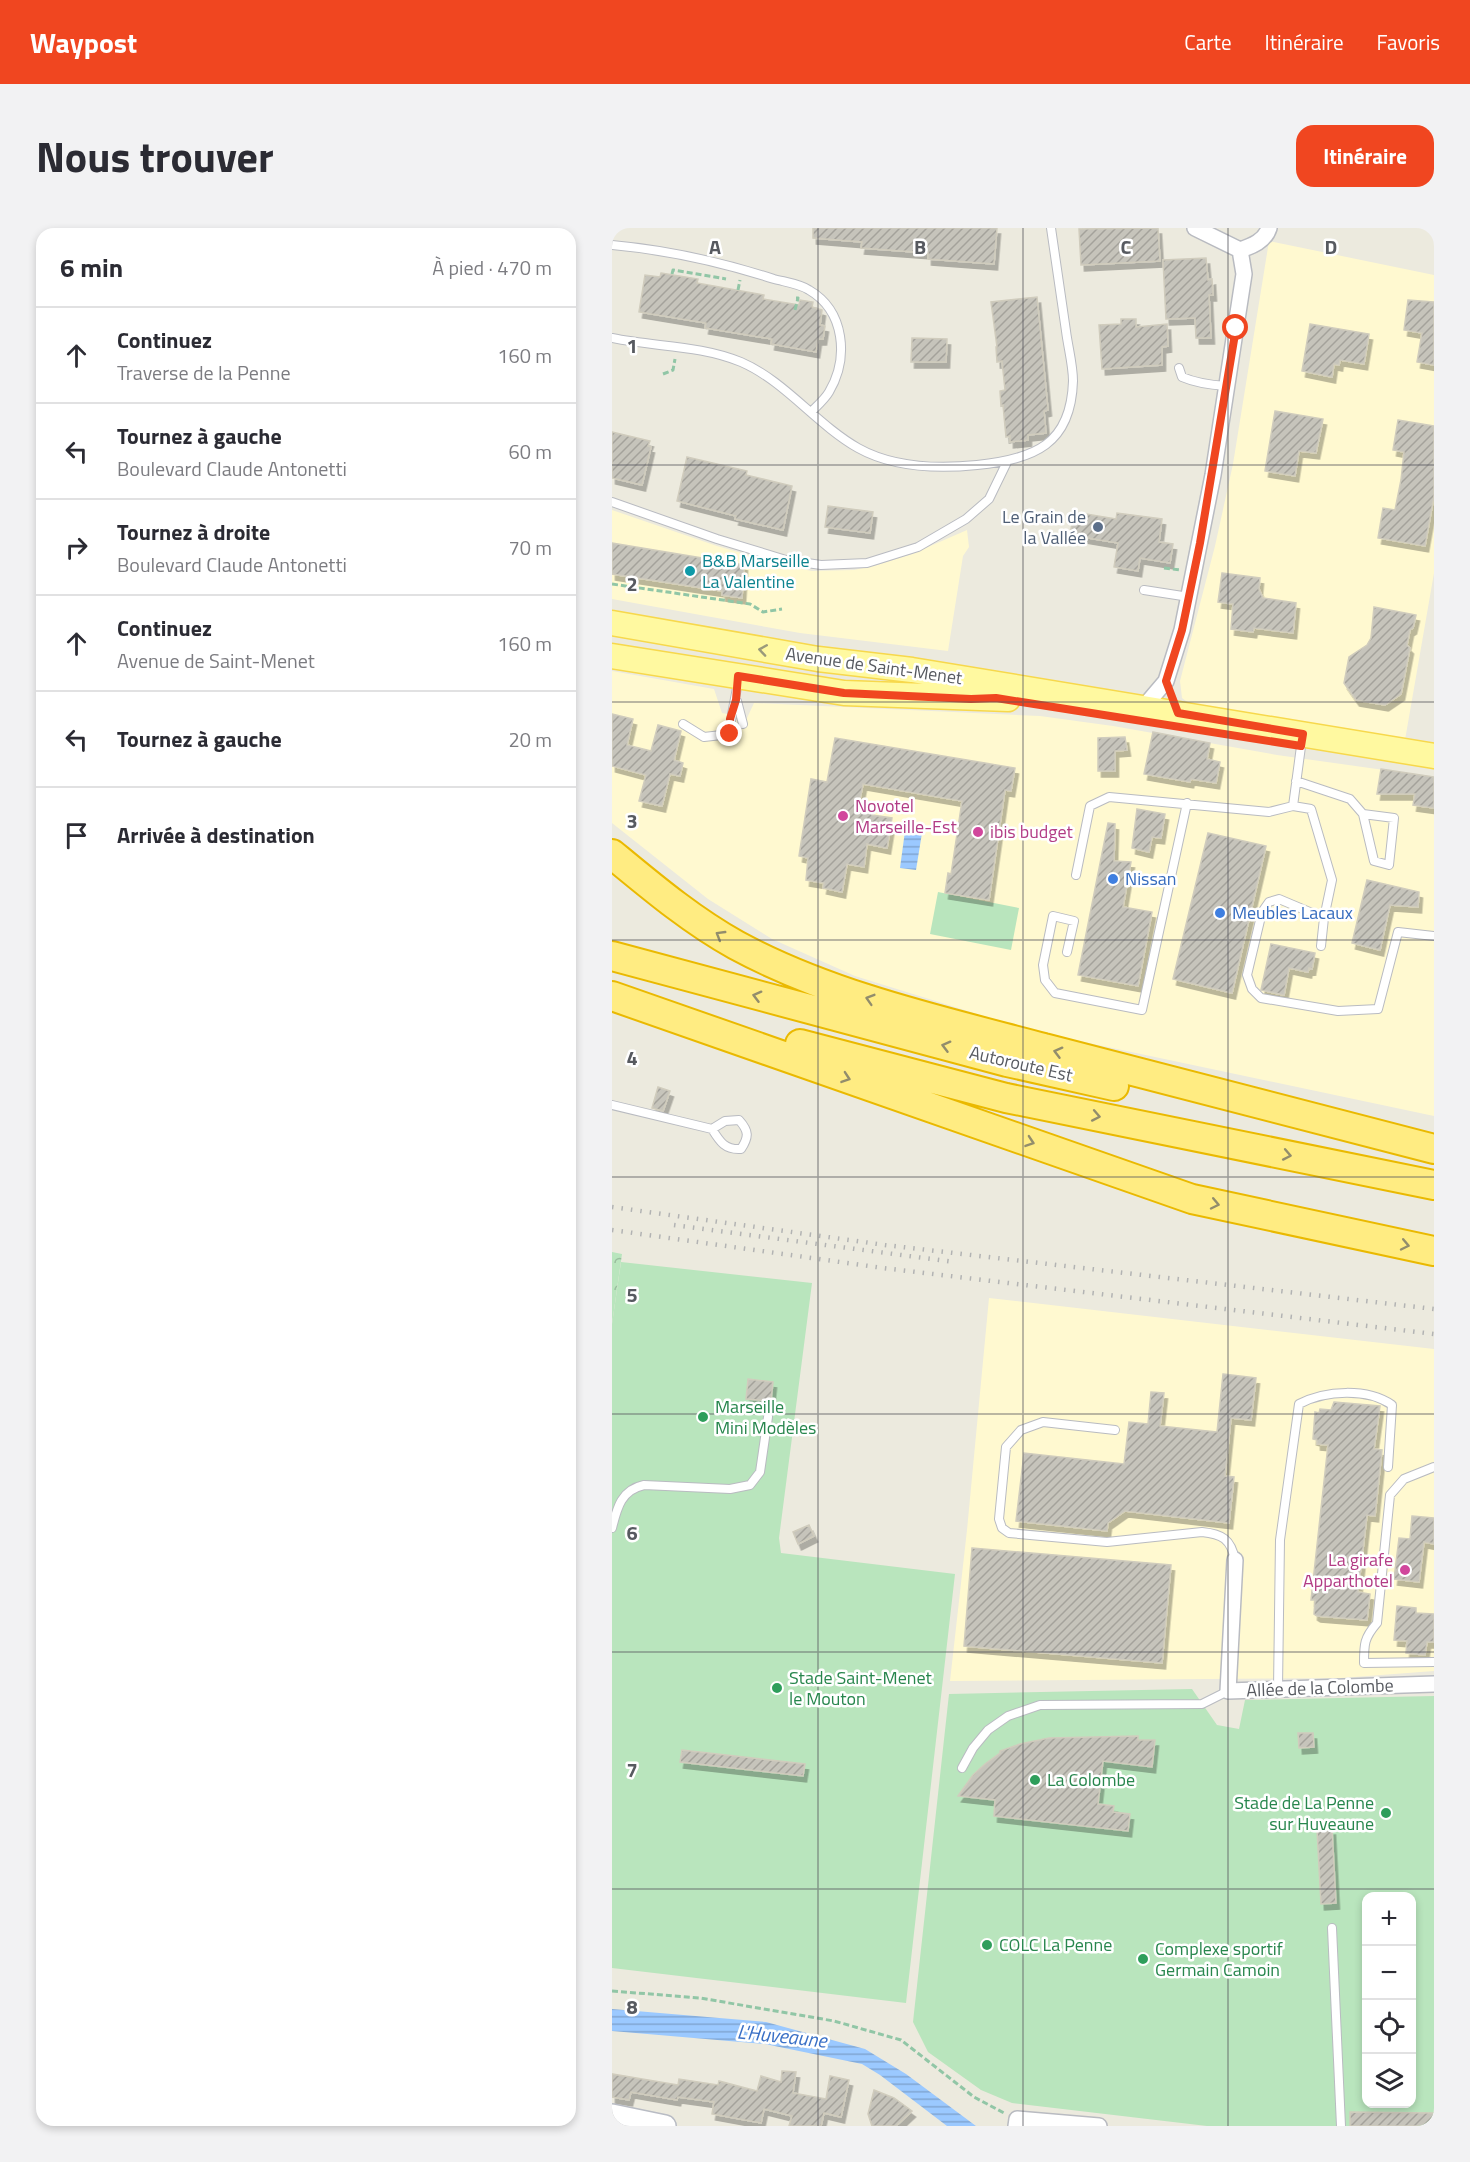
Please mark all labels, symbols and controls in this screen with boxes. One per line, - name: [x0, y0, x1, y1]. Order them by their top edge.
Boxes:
- text: Waypost: [30, 21, 137, 64]
- text: Carte: [1184, 26, 1232, 58]
- text: Itinéraire: [1265, 26, 1344, 58]
- text: Favoris: [1377, 26, 1440, 58]
- text: Nous trouver: [36, 124, 274, 188]
- button: Itinéraire: [1296, 125, 1434, 187]
- text: A: [709, 231, 721, 262]
- text: B: [914, 231, 926, 262]
- text: C: [1121, 231, 1132, 262]
- text: D: [1325, 231, 1337, 262]
- text: 6 min: [60, 248, 123, 287]
- text: À pied · 470 m: [432, 252, 552, 283]
- route start: [1222, 314, 1248, 340]
- text: Continuez: [117, 323, 212, 357]
- text: 1: [626, 330, 638, 361]
- icon: ahead: [60, 339, 93, 372]
- text: 160 m: [497, 340, 552, 371]
- text: Traverse de la Penne: [117, 357, 290, 388]
- text: Tournez à gauche: [117, 419, 282, 453]
- icon: left: [60, 435, 93, 468]
- text: 60 m: [508, 436, 552, 467]
- text: Boulevard Claude Antonetti: [117, 453, 347, 484]
- place label: Le Grain de la Vallée: [1002, 503, 1086, 551]
- text: Tournez à droite: [117, 515, 270, 549]
- marker: Le Grain de la Vallée: [1091, 520, 1105, 534]
- icon: right: [60, 531, 93, 564]
- text: 70 m: [508, 532, 552, 563]
- place label: B&B Marseille La Valentine: [702, 547, 810, 595]
- text: Boulevard Claude Antonetti: [117, 549, 347, 580]
- marker: B&B Marseille La Valentine: [683, 564, 697, 578]
- text: 2: [626, 568, 638, 599]
- text: Continuez: [117, 611, 212, 645]
- icon: ahead: [60, 627, 93, 660]
- text: 160 m: [497, 628, 552, 659]
- street label: Avenue de Saint-Menet: [784, 640, 965, 691]
- one-way arrow: [758, 644, 768, 657]
- text: Avenue de Saint-Menet: [117, 645, 315, 676]
- route end: [716, 720, 742, 746]
- text: Tournez à gauche: [117, 722, 282, 756]
- icon: left: [60, 723, 93, 756]
- text: 20 m: [508, 724, 552, 755]
- place label: Novotel Marseille-Est: [855, 792, 957, 840]
- text: 3: [626, 805, 638, 836]
- marker: Novotel Marseille-Est: [836, 809, 850, 823]
- text: Arrivée à destination: [117, 818, 315, 852]
- place label: ibis budget: [990, 818, 1074, 845]
- icon: arrive: [60, 819, 93, 852]
- marker: ibis budget: [971, 825, 985, 839]
- place label: Nissan: [1125, 865, 1177, 892]
- marker: Nissan: [1106, 872, 1120, 886]
- place label: Meubles Lacaux: [1232, 899, 1353, 926]
- marker: Meubles Lacaux: [1213, 906, 1227, 920]
- one-way arrow: [716, 930, 726, 942]
- one-way arrow: [752, 990, 762, 1003]
- one-way arrow: [865, 994, 876, 1006]
- street label: Autoroute Est: [967, 1039, 1076, 1089]
- one-way arrow: [941, 1040, 951, 1053]
- text: 4: [626, 1042, 638, 1073]
- one-way arrow: [1053, 1046, 1063, 1059]
- one-way arrow: [840, 1070, 851, 1083]
- one-way arrow: [1091, 1109, 1101, 1122]
- one-way arrow: [1024, 1135, 1035, 1148]
- one-way arrow: [1282, 1148, 1292, 1161]
- one-way arrow: [1209, 1196, 1219, 1209]
- one-way arrow: [1400, 1238, 1410, 1251]
- text: 5: [626, 1279, 638, 1310]
- place label: Marseille Mini Modèles: [715, 1393, 816, 1441]
- marker: Marseille Mini Modèles: [696, 1410, 710, 1424]
- text: 6: [626, 1517, 638, 1548]
- place label: La girafe Apparthotel: [1303, 1546, 1393, 1594]
- marker: La girafe Apparthotel: [1398, 1563, 1412, 1577]
- place label: Stade Saint-Menet le Mouton: [789, 1664, 932, 1712]
- street label: Allée de la Colombe: [1246, 1671, 1394, 1704]
- marker: Stade Saint-Menet le Mouton: [770, 1681, 784, 1695]
- text: 7: [626, 1754, 638, 1785]
- place label: La Colombe: [1047, 1766, 1135, 1793]
- marker: La Colombe: [1028, 1773, 1042, 1787]
- place label: Stade de La Penne sur Huveaune: [1234, 1789, 1374, 1837]
- marker: Stade de La Penne sur Huveaune: [1379, 1806, 1393, 1820]
- map controls: [1362, 1892, 1416, 2108]
- button: +: [1362, 1892, 1416, 1946]
- place label: COLC La Penne: [999, 1931, 1112, 1958]
- place label: Complexe sportif Germain Camoin: [1155, 1935, 1283, 1983]
- marker: COLC La Penne: [980, 1938, 994, 1952]
- button: −: [1362, 1946, 1416, 2000]
- marker: Complexe sportif Germain Camoin: [1136, 1952, 1150, 1966]
- text: 8: [626, 1991, 638, 2022]
- button: locate: [1362, 2000, 1416, 2054]
- water label: L'Huveaune: [736, 2015, 830, 2056]
- button: layers: [1362, 2054, 1416, 2108]

